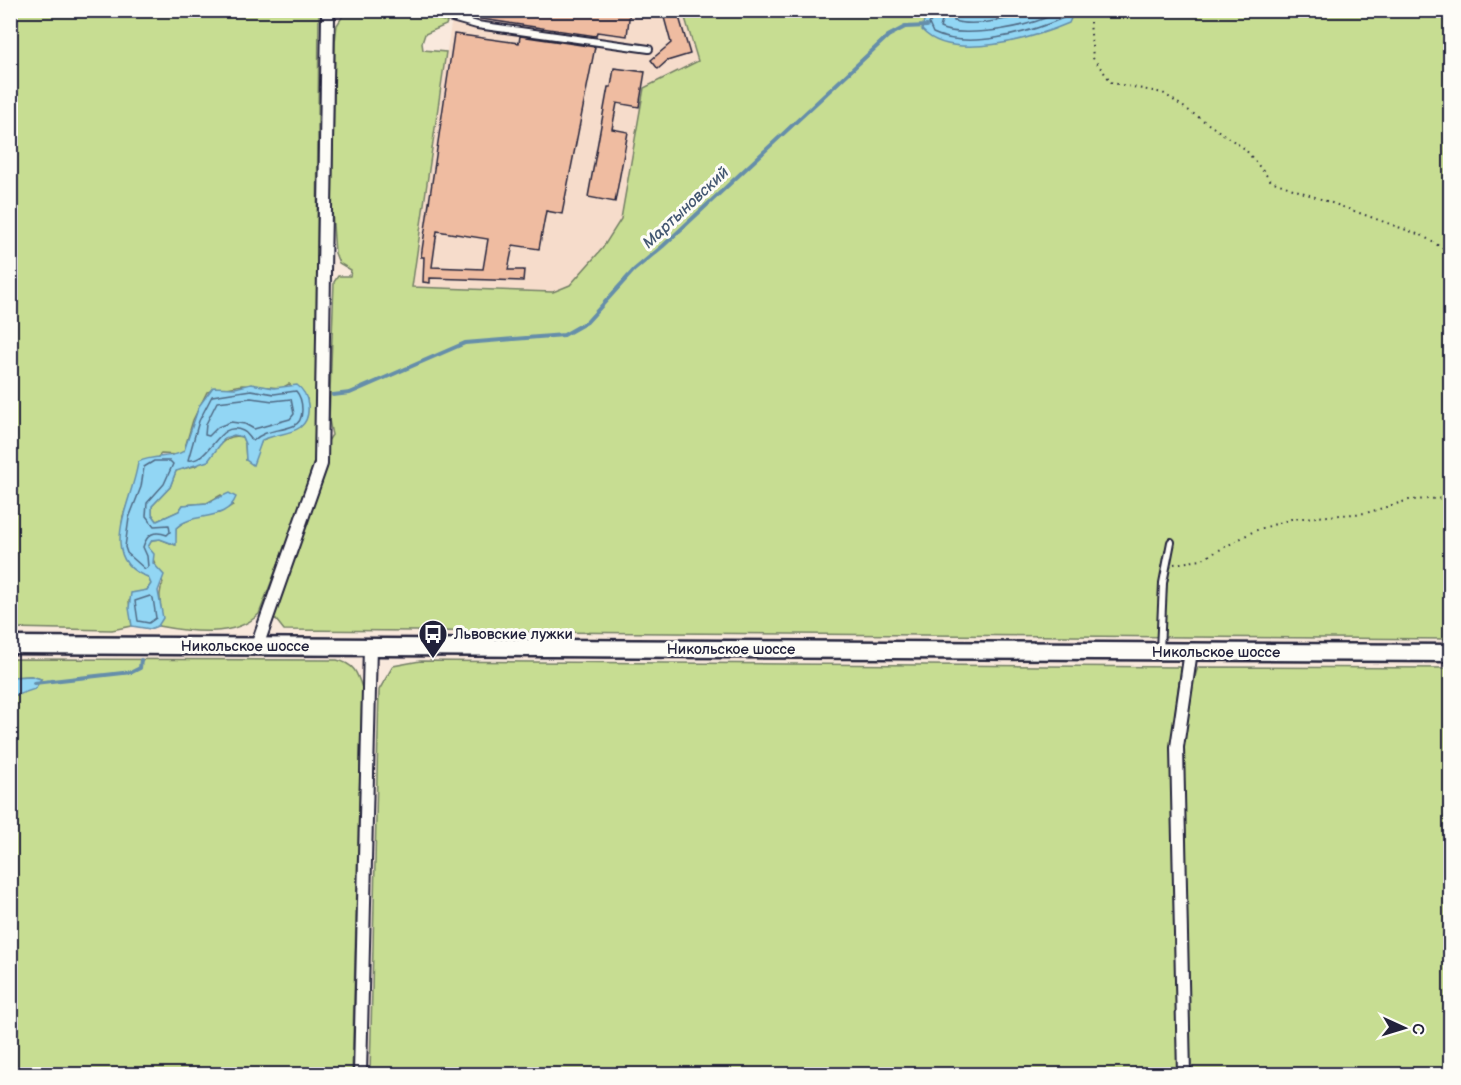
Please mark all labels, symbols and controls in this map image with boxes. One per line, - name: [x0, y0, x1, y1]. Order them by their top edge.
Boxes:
- water label: Мартыновский: [639, 163, 733, 253]
- bus stop icon: Львовские лужки: [417, 618, 449, 660]
- place label: Львовские лужки: [453, 625, 573, 644]
- street label: Никольское шоссе: [181, 637, 309, 656]
- street label: Никольское шоссе: [667, 640, 795, 659]
- street label: Никольское шоссе: [1152, 643, 1280, 662]
- north arrow: [1374, 998, 1434, 1058]
- text: С: [1408, 1023, 1427, 1035]

